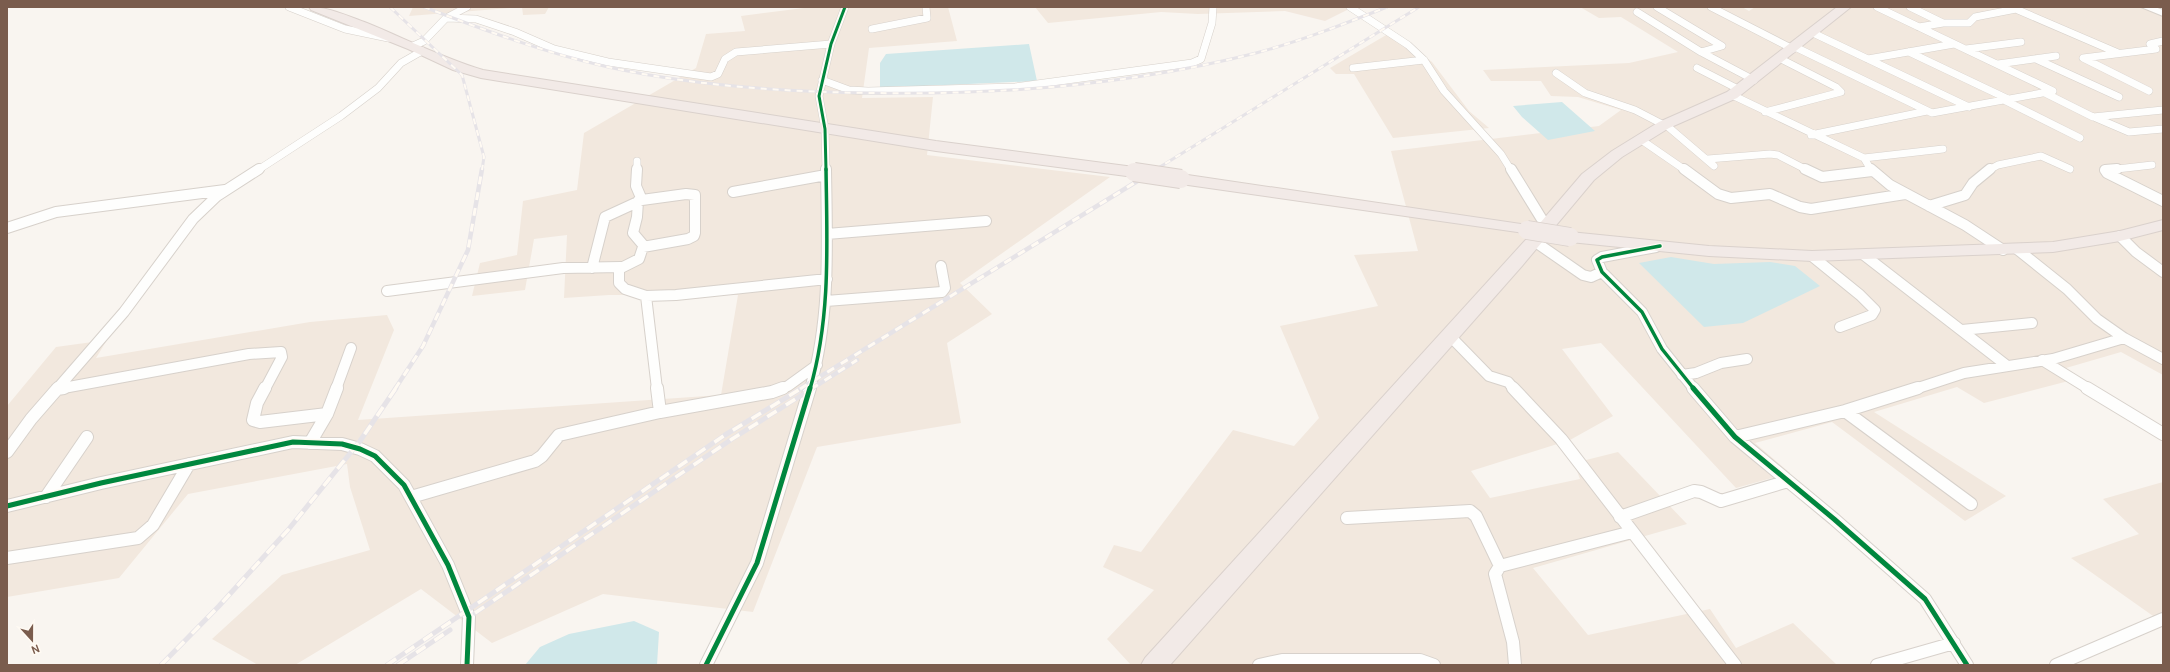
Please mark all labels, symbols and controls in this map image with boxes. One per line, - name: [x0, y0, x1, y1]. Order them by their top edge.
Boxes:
- north arrow: [12, 620, 52, 660]
- text: N: [29, 641, 42, 657]

